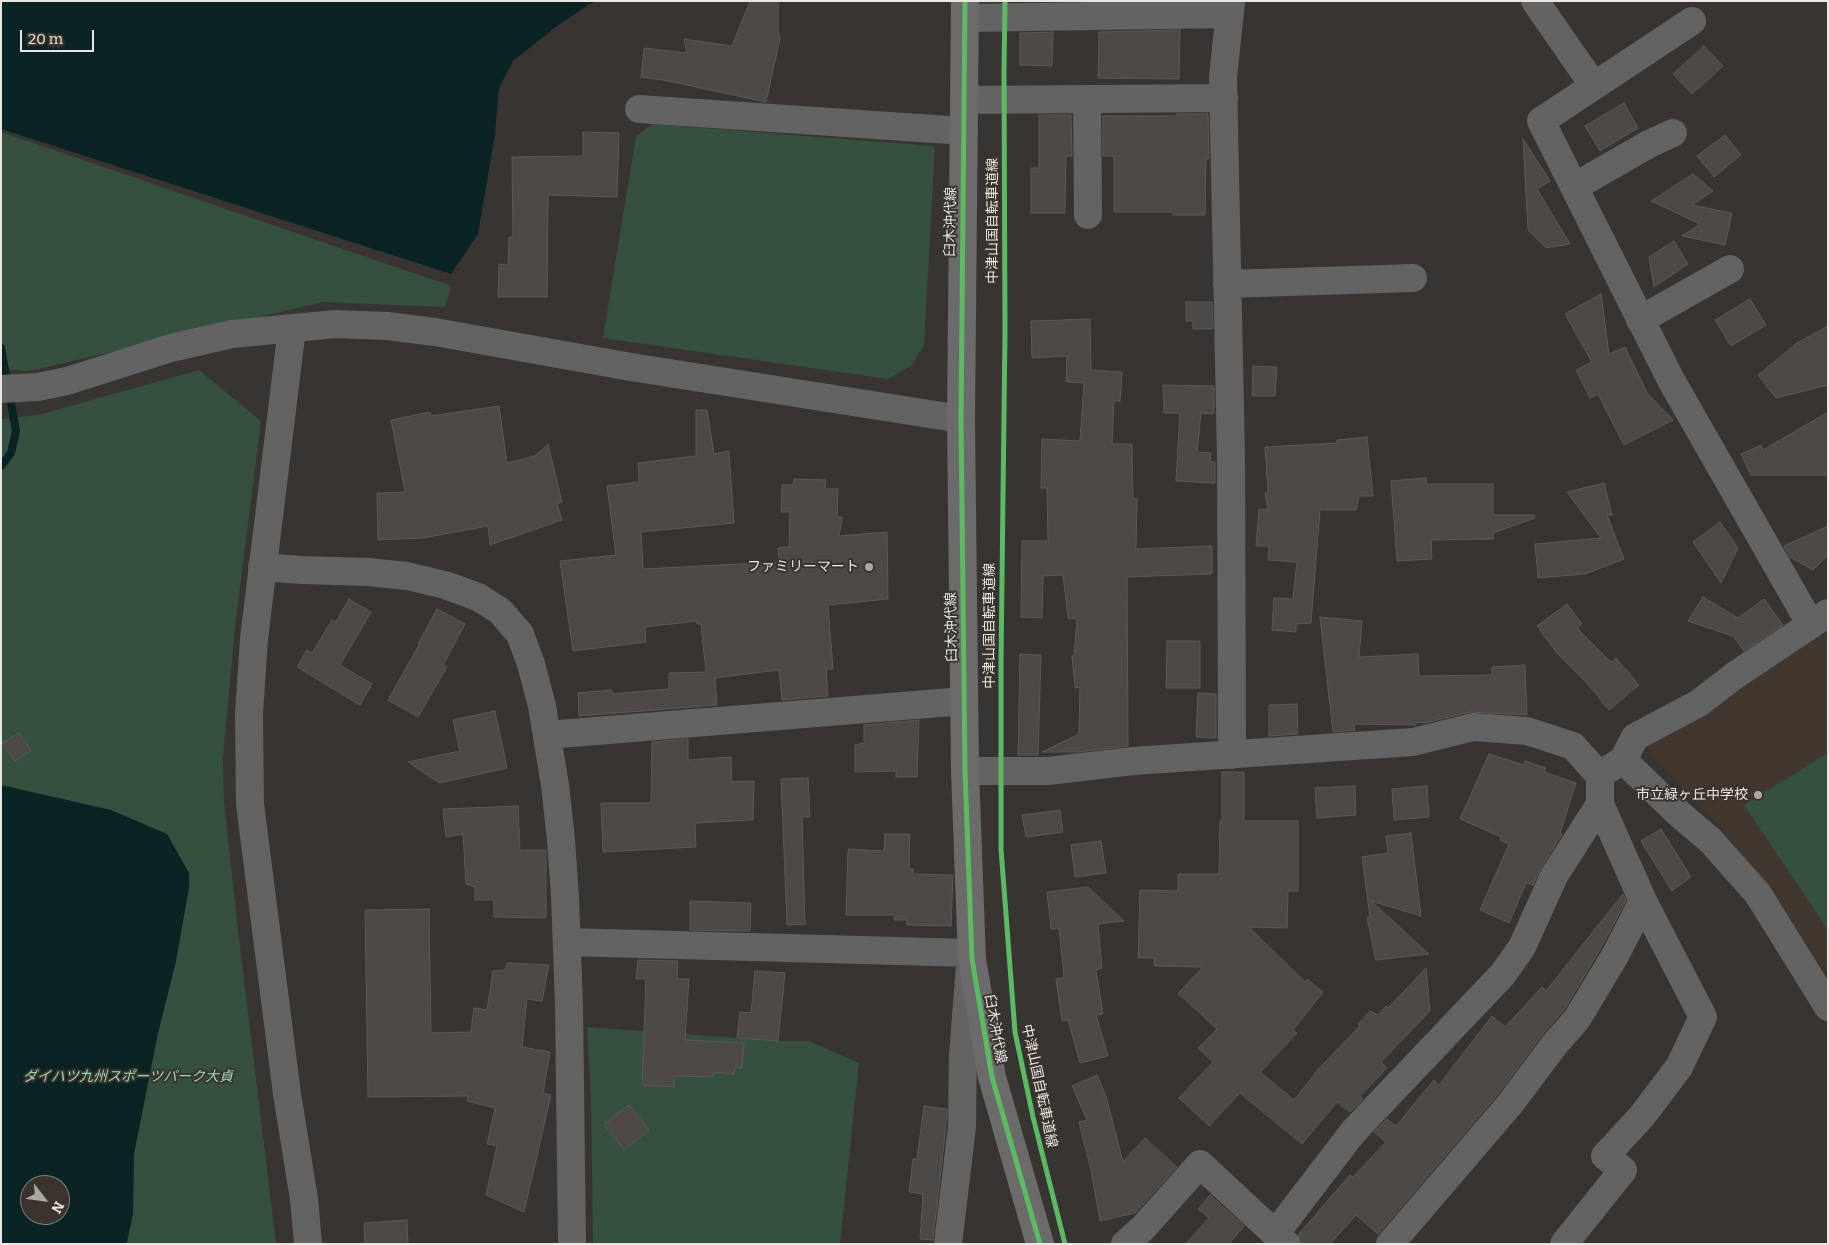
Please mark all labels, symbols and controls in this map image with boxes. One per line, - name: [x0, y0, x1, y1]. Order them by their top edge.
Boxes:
- scale bar: [22, 20, 96, 52]
- text: 20 m: [28, 30, 63, 48]
- street label: 中津山国自転車道線: [985, 158, 1001, 284]
- street label: 臼木沖代線: [942, 187, 960, 257]
- place label: ファミリーマート: [747, 559, 859, 575]
- marker: ファミリーマート: [863, 561, 875, 573]
- street label: 中津山国自転車道線: [982, 563, 998, 689]
- street label: 臼木沖代線: [943, 592, 961, 662]
- place label: 市立緑ヶ丘中学校: [1636, 787, 1748, 803]
- marker: 市立緑ヶ丘中学校: [1752, 789, 1764, 801]
- street label: 臼木沖代線: [981, 993, 1009, 1065]
- street label: 中津山国自転車道線: [1018, 1023, 1060, 1149]
- park label: ダイハツ九州スポーツパーク大貞: [23, 1069, 233, 1085]
- north arrow: [20, 1175, 70, 1225]
- text: N: [47, 1198, 68, 1216]

